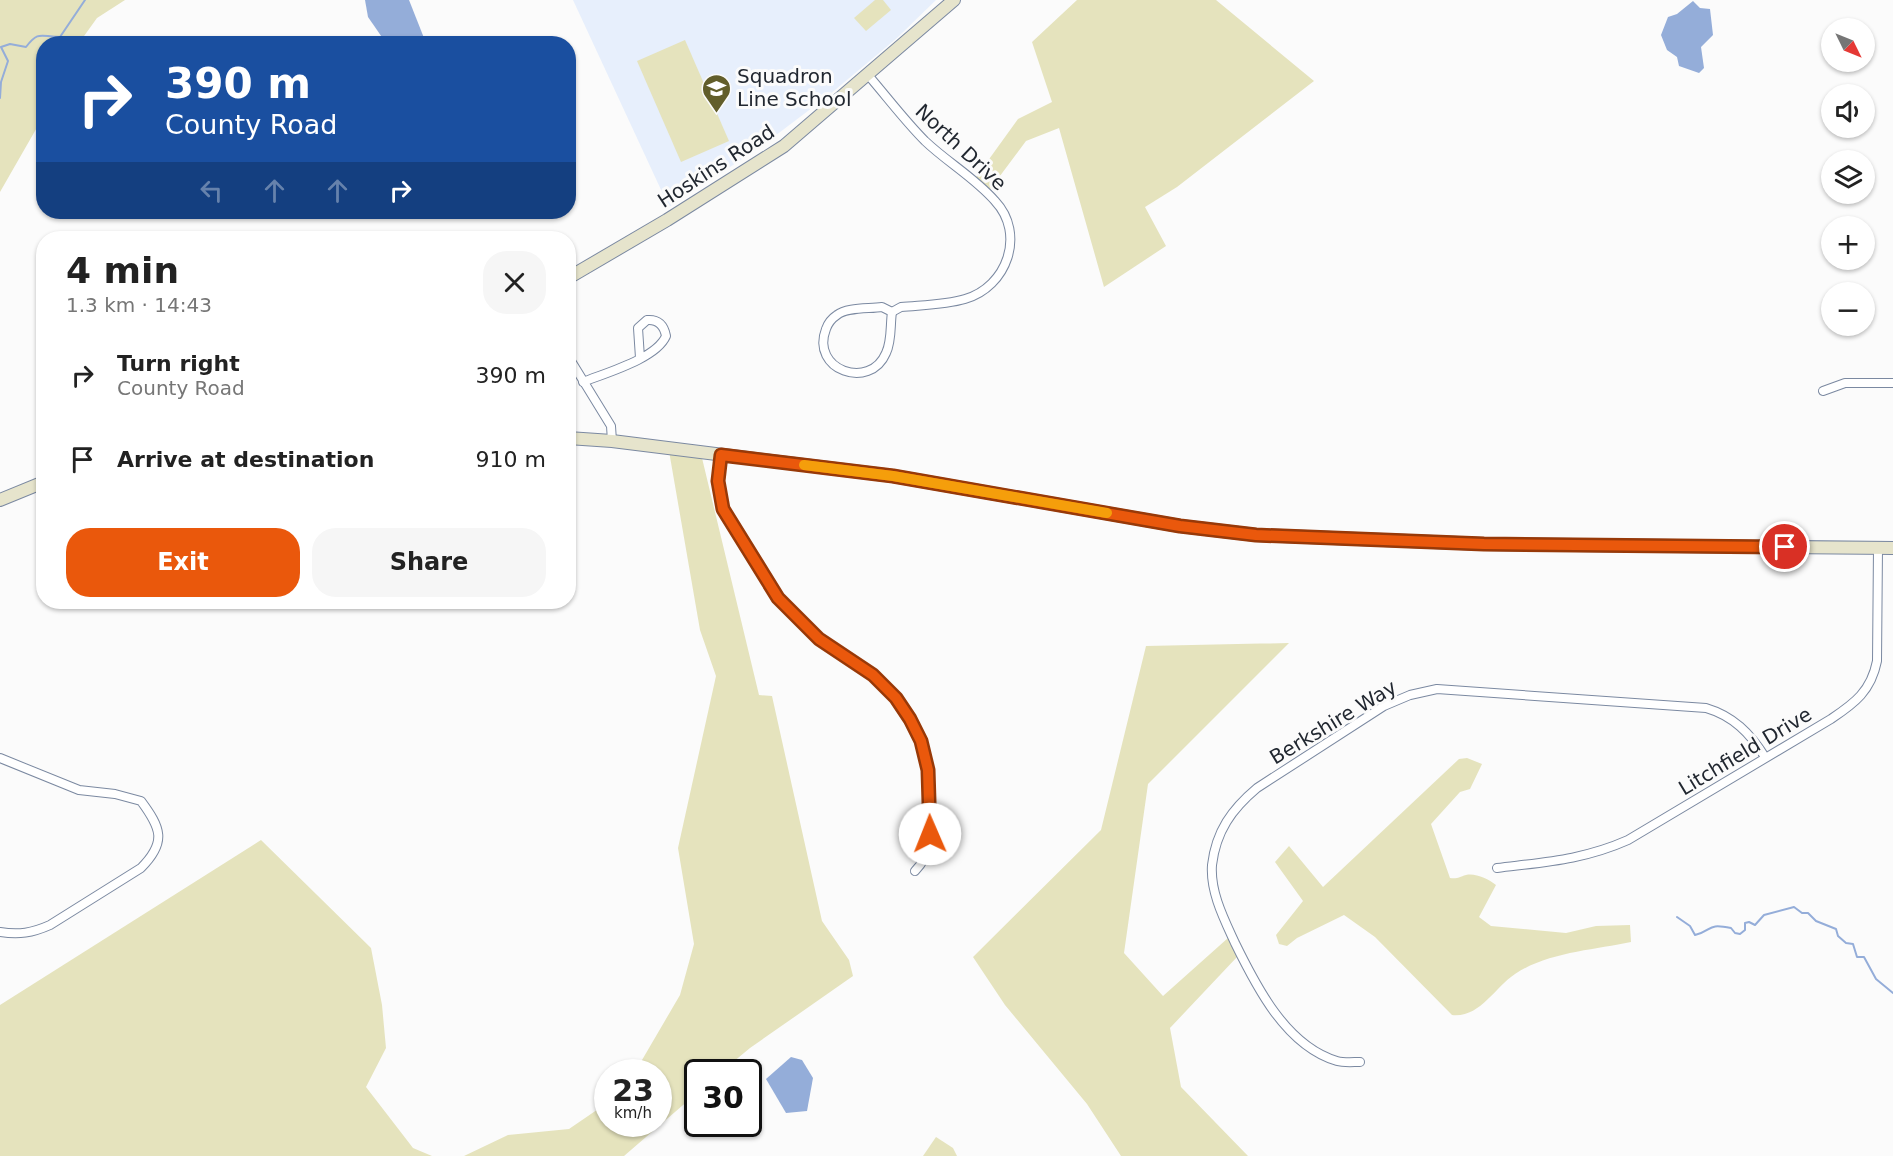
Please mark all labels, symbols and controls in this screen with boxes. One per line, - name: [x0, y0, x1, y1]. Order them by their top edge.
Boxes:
- north arrow: [1821, 18, 1875, 72]
- map controls: [1821, 18, 1875, 336]
- text: 390 m: [165, 59, 311, 108]
- icon: right: [66, 60, 144, 138]
- place label: Squadron Line School: [737, 64, 851, 111]
- school or university icon: Squadron Line School: [700, 72, 732, 114]
- button: sound: [1821, 84, 1875, 138]
- street label: North Drive: [911, 99, 1011, 195]
- text: County Road: [165, 109, 338, 140]
- street label: Hoskins Road: [653, 119, 779, 213]
- button: layers: [1821, 150, 1875, 204]
- icon: left: [195, 174, 228, 207]
- icon: ahead: [258, 174, 291, 207]
- icon: ahead: [321, 174, 354, 207]
- icon: right: [384, 174, 417, 207]
- button: +: [1821, 216, 1875, 270]
- text: 4 min: [66, 250, 179, 291]
- button: close: [483, 251, 546, 314]
- button: −: [1821, 282, 1875, 336]
- text: 1.3 km · 14:43: [66, 293, 212, 317]
- text: Turn right: [117, 351, 240, 376]
- icon: right: [66, 359, 99, 392]
- text: 390 m: [476, 363, 546, 388]
- text: County Road: [117, 376, 245, 400]
- icon: arrive: [66, 443, 99, 476]
- text: Arrive at destination: [117, 447, 374, 472]
- text: 910 m: [476, 447, 546, 472]
- pin: [1759, 521, 1810, 572]
- button: Exit: [66, 528, 300, 597]
- button: Share: [312, 528, 546, 597]
- icon: arrive: [1768, 530, 1801, 563]
- street label: Berkshire Way: [1265, 675, 1401, 769]
- street label: Litchfield Drive: [1674, 702, 1816, 800]
- position arrow: [898, 802, 962, 866]
- speed limit sign: 30: [684, 1059, 762, 1137]
- text: 23: [612, 1073, 654, 1108]
- text: km/h: [614, 1104, 652, 1122]

